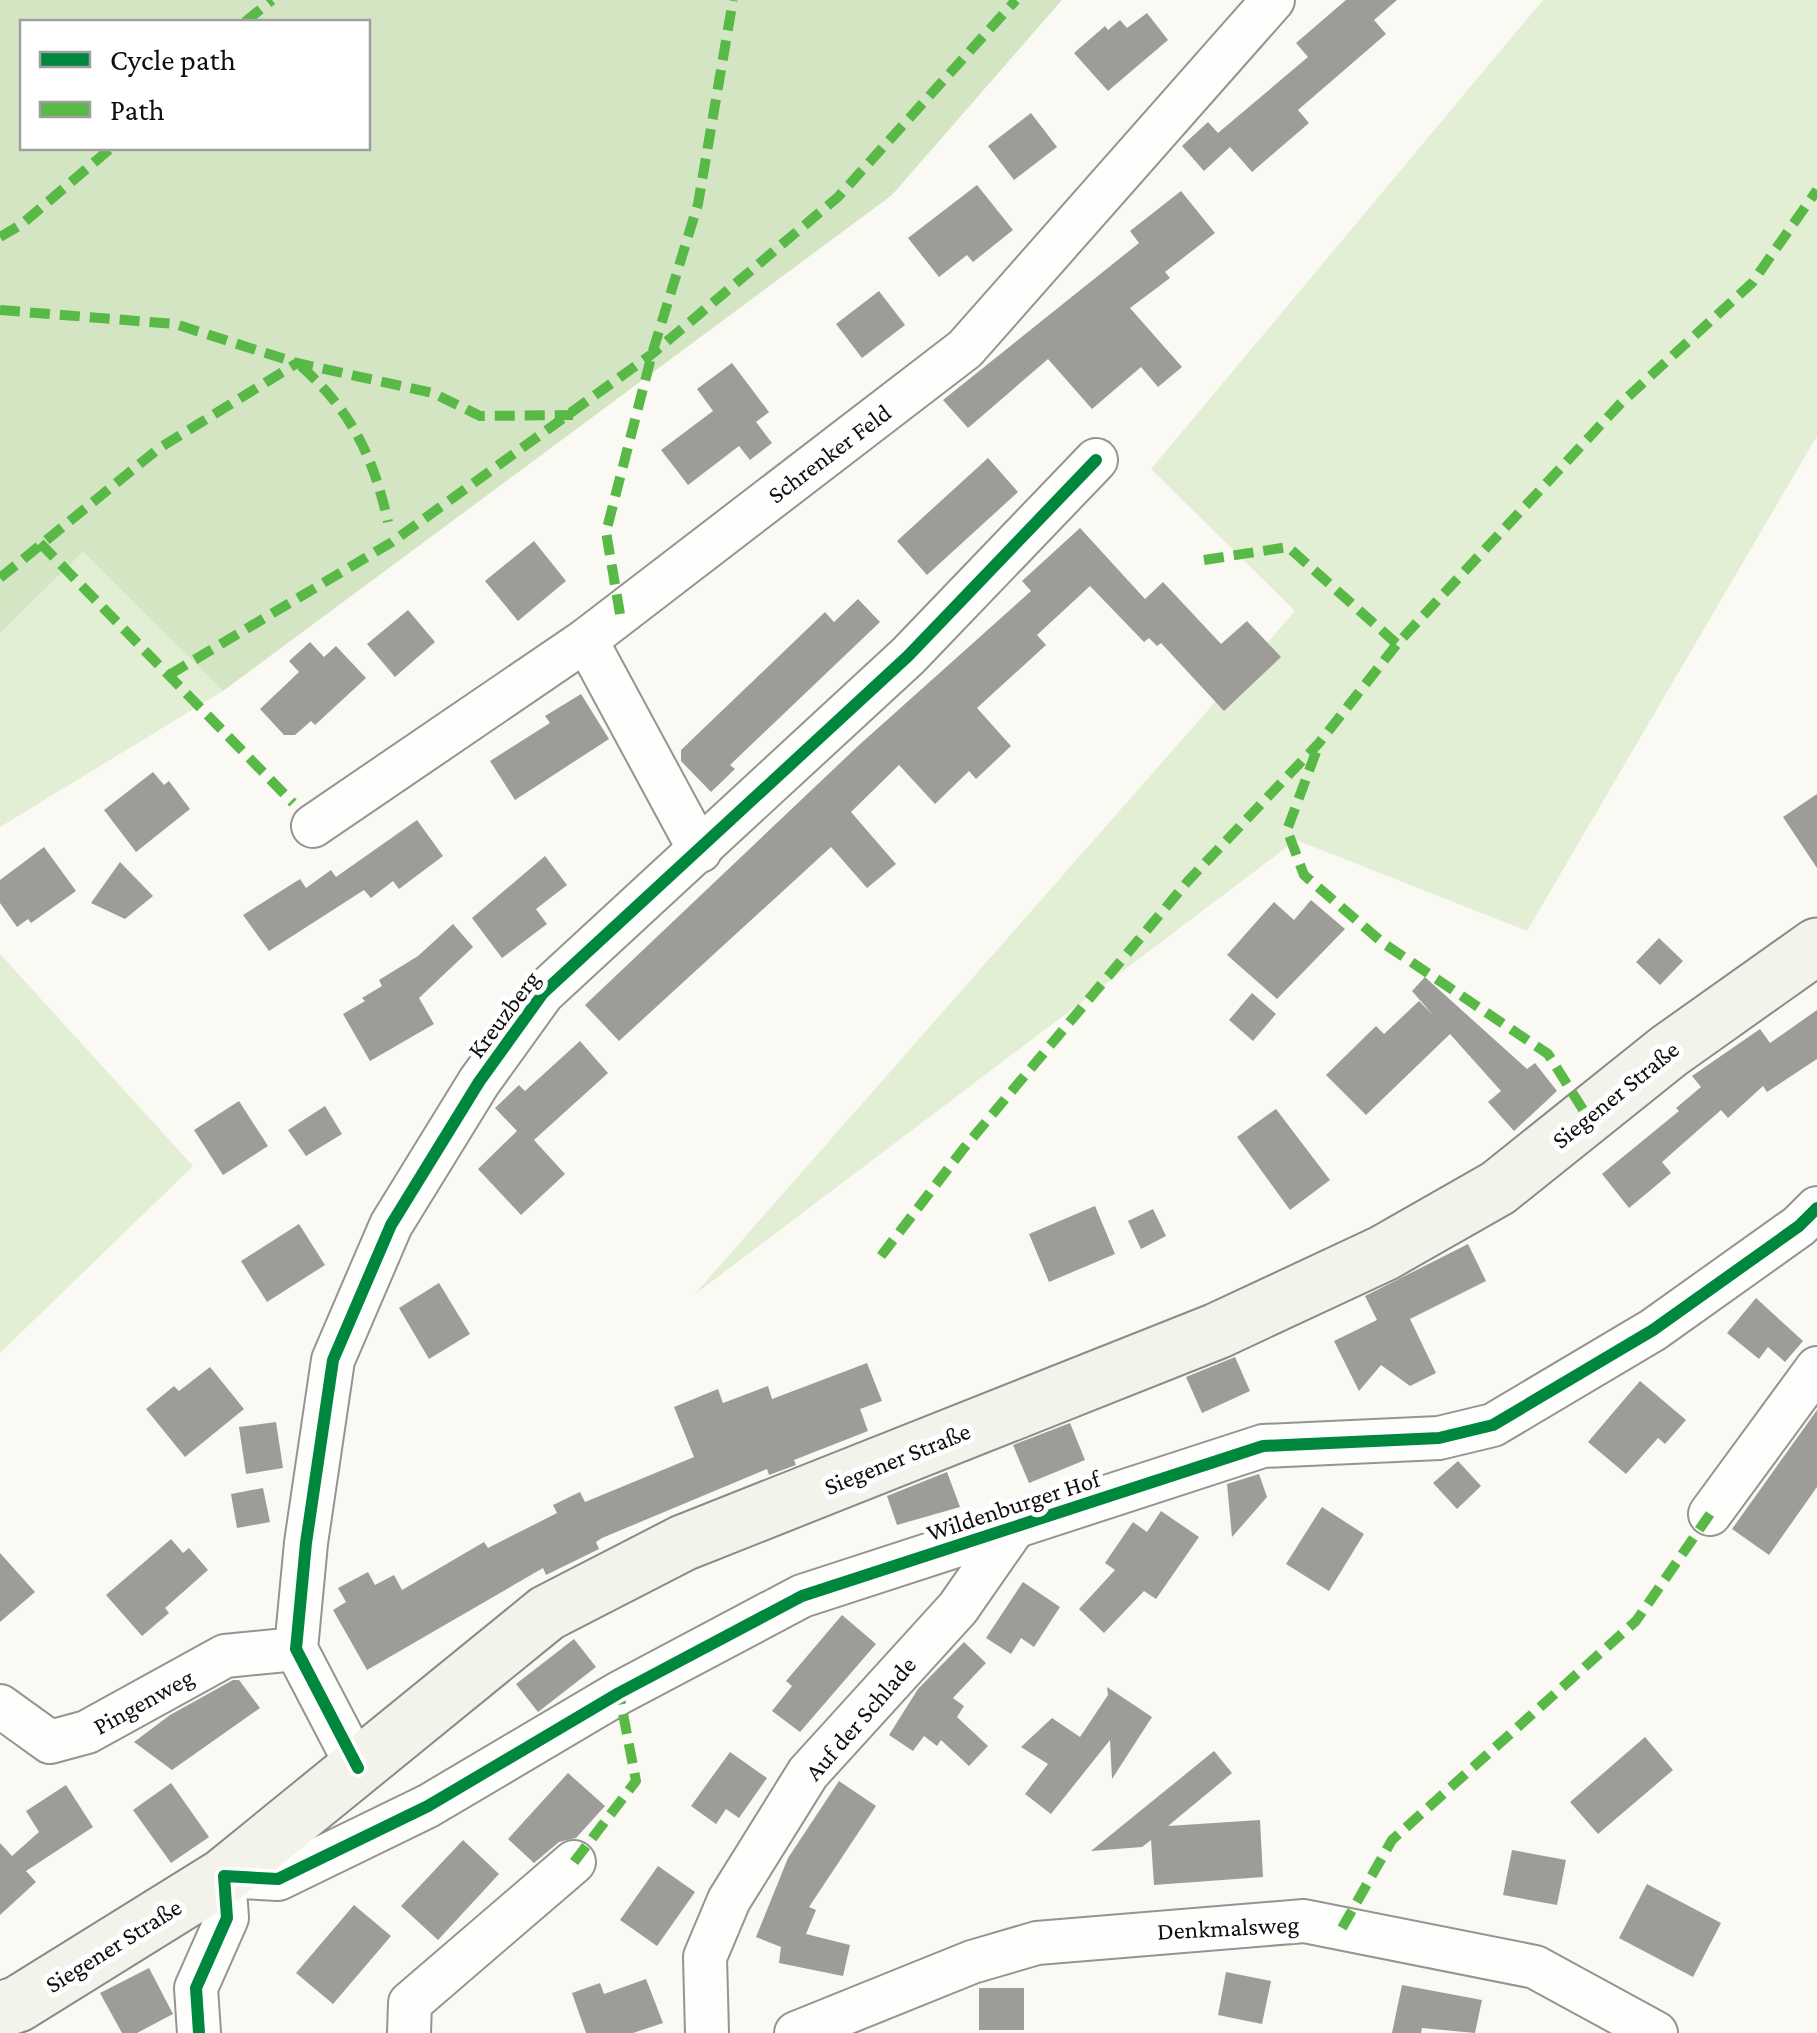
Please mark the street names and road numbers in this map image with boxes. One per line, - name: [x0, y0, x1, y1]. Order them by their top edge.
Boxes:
- street label: Schrenker Feld: [762, 398, 896, 508]
- street label: Kreuzberg: [462, 965, 546, 1064]
- street label: Siegener Straße: [1547, 1035, 1685, 1154]
- street label: Siegener Straße: [820, 1417, 974, 1501]
- street label: Wildenburger Hof: [923, 1464, 1105, 1547]
- street label: Auf der Schlade: [799, 1651, 921, 1786]
- street label: Pingenweg: [89, 1663, 198, 1741]
- street label: Siegener Straße: [40, 1893, 187, 1999]
- street label: Denkmalsweg: [1156, 1910, 1300, 1946]

